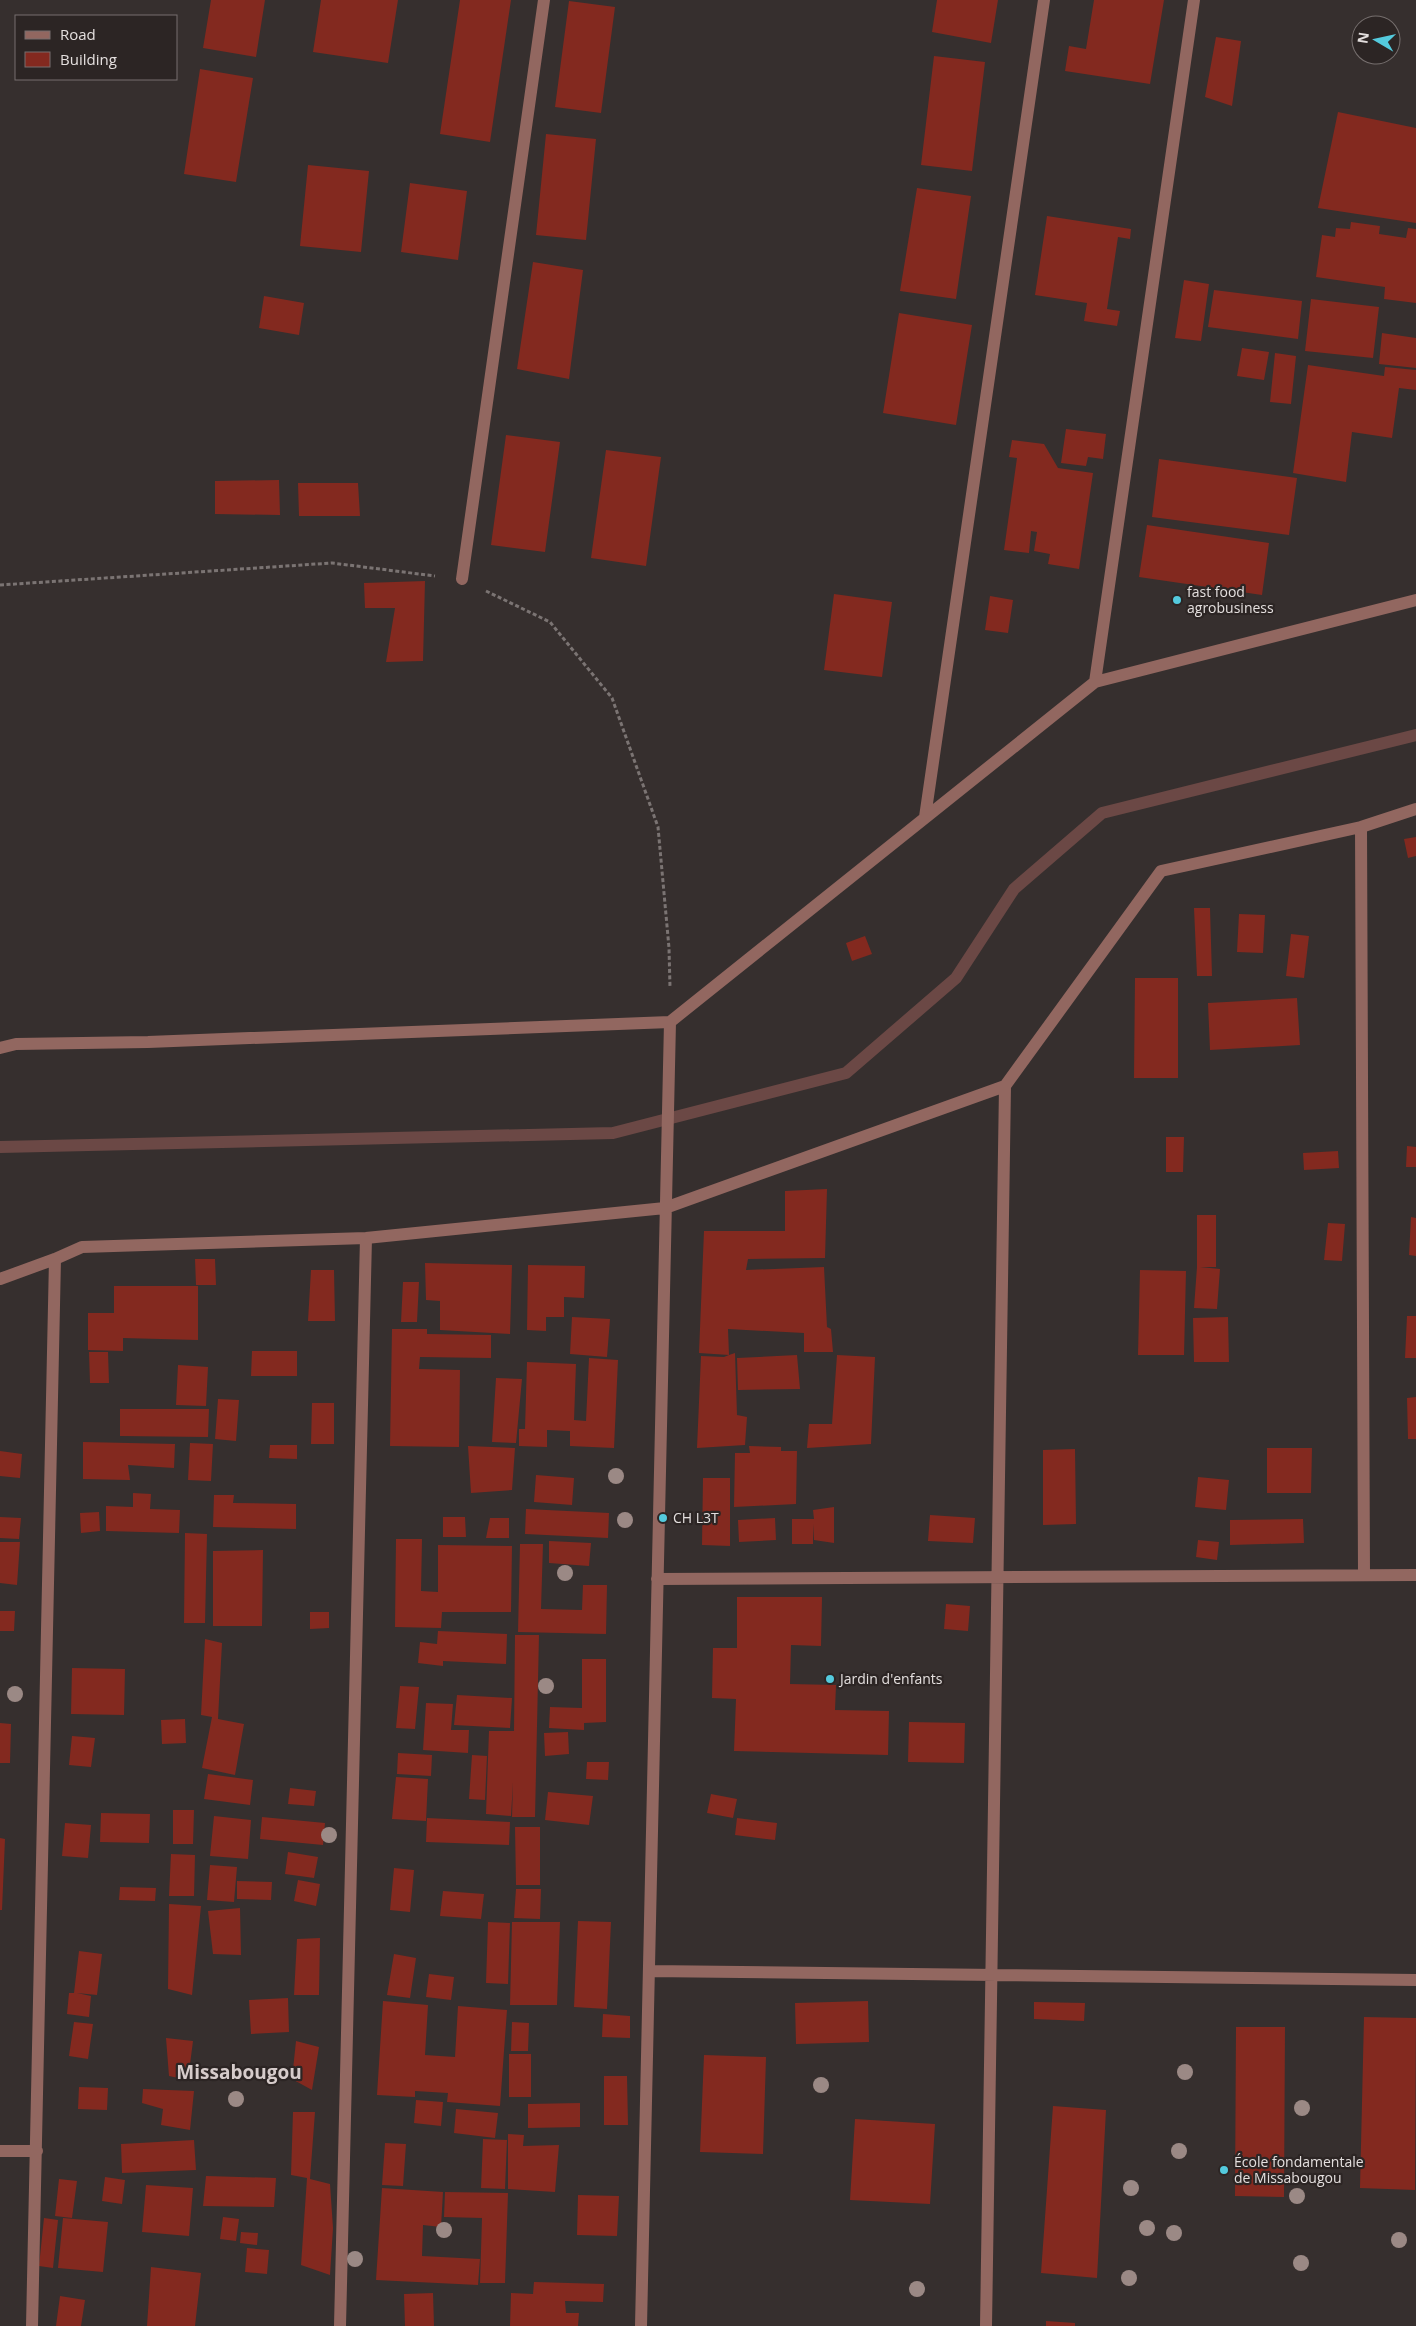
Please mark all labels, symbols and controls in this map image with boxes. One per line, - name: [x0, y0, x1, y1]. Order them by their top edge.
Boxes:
- legend: [15, 15, 178, 80]
- north arrow: [1351, 15, 1401, 65]
- text: Road: [60, 24, 96, 44]
- text: N: [1352, 31, 1373, 45]
- text: Building: [60, 49, 117, 69]
- place label: fast food agrobusiness: [1187, 582, 1274, 617]
- marker: fast food agrobusiness: [1171, 594, 1183, 606]
- place label: CH L3T: [673, 1508, 719, 1527]
- marker: CH L3T: [657, 1512, 669, 1524]
- place label: Jardin d'enfants: [838, 1669, 943, 1688]
- marker: Jardin d'enfants: [824, 1673, 836, 1685]
- district label: Missabougou: [176, 2059, 302, 2085]
- place label: École fondamentale de Missabougou: [1234, 2152, 1364, 2187]
- marker: École fondamentale de Missabougou: [1218, 2164, 1230, 2176]

